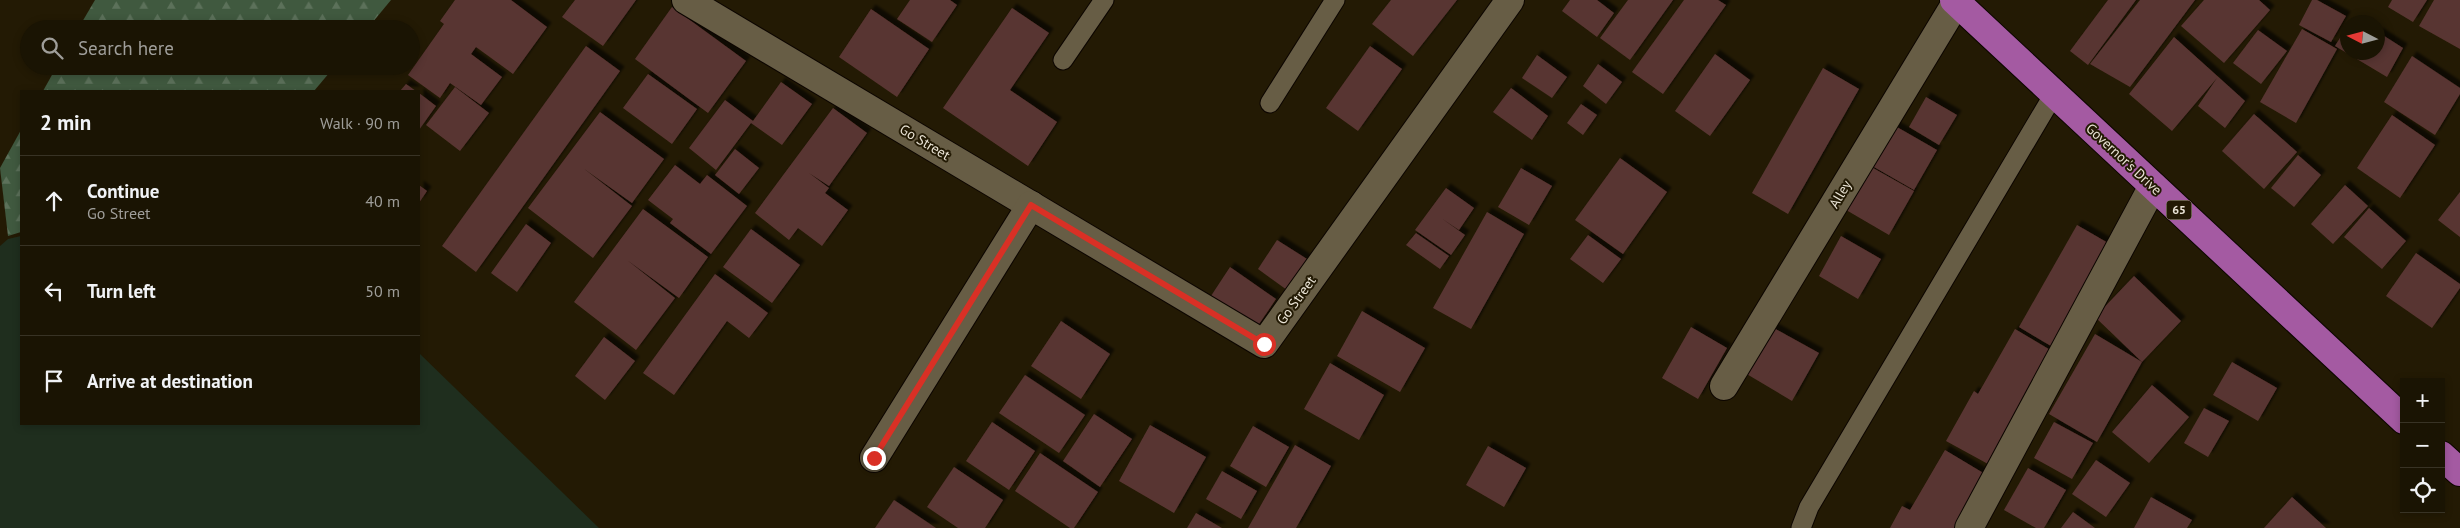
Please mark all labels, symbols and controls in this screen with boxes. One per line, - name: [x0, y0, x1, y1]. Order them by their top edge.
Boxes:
- north arrow: [2340, 15, 2385, 60]
- search box: [20, 20, 420, 75]
- icon: search: [38, 34, 66, 62]
- text: Search here: [78, 36, 174, 60]
- text: 2 min: [40, 109, 91, 136]
- text: Walk · 90 m: [320, 113, 400, 133]
- street label: Governor's Drive: [2082, 119, 2166, 199]
- street label: Go Street: [897, 120, 954, 164]
- street label: Alley: [1825, 176, 1856, 211]
- text: Continue: [87, 179, 159, 203]
- icon: ahead: [40, 187, 68, 215]
- text: 40 m: [365, 191, 400, 211]
- road number: 65: [2166, 200, 2192, 220]
- text: Go Street: [87, 203, 151, 223]
- street label: Go Street: [1272, 272, 1320, 328]
- icon: left: [40, 277, 68, 305]
- text: Turn left: [87, 279, 156, 303]
- text: 50 m: [365, 281, 400, 301]
- route start: [1253, 333, 1276, 356]
- icon: arrive: [40, 367, 68, 395]
- text: Arrive at destination: [87, 369, 253, 393]
- map controls: [2400, 378, 2445, 513]
- button: +: [2400, 378, 2445, 423]
- button: −: [2400, 423, 2445, 468]
- route end: [863, 447, 886, 470]
- button: locate: [2400, 468, 2445, 513]

